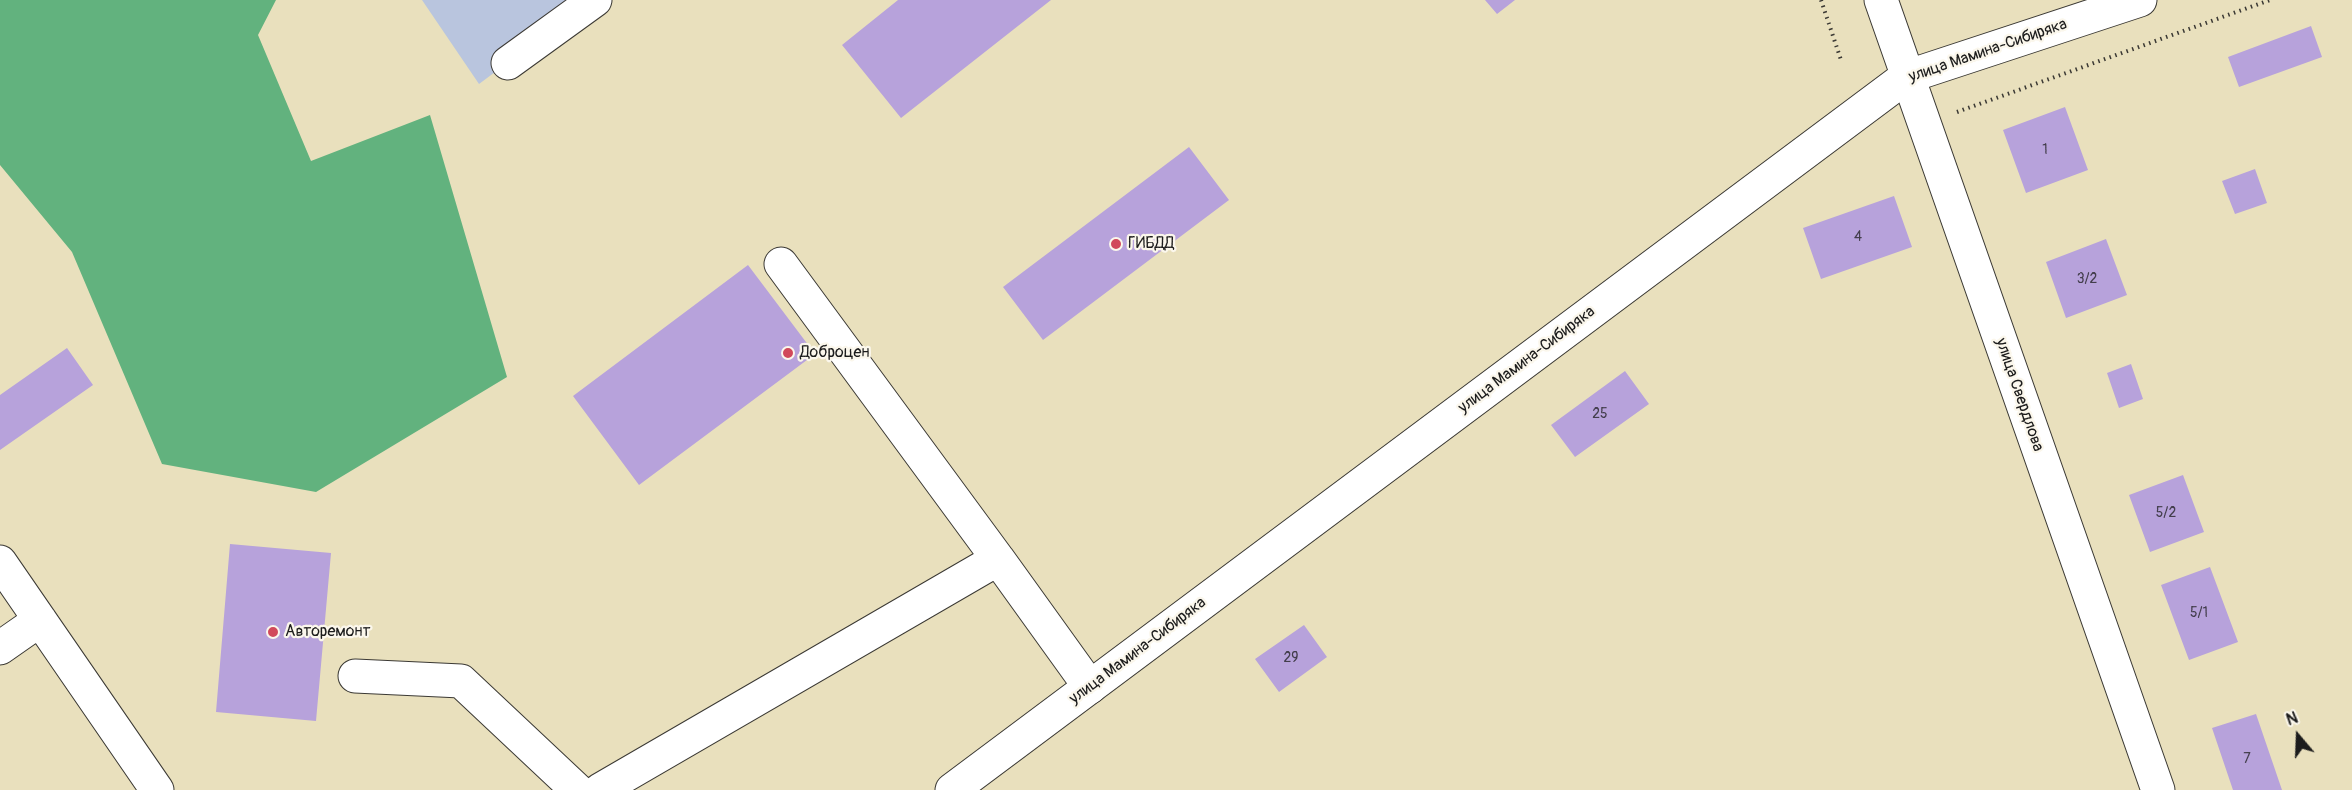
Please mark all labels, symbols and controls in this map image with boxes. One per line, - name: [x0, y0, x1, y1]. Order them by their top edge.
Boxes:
- street label: улица Мамина-Сибиряка: [1906, 15, 2070, 87]
- house number: 1: [2042, 142, 2048, 158]
- house number: 4: [1854, 229, 1862, 245]
- place label: ГИБДД: [1128, 234, 1174, 254]
- marker: ГИБДД: [1109, 237, 1123, 251]
- house number: 3/2: [2077, 271, 2097, 287]
- street label: улица Мамина-Сибиряка: [1455, 302, 1599, 418]
- street label: улица Свердлова: [1991, 336, 2047, 454]
- place label: Доброцен: [800, 343, 869, 363]
- marker: Доброцен: [781, 346, 795, 360]
- house number: 25: [1592, 406, 1608, 422]
- house number: 5/2: [2156, 505, 2176, 521]
- street label: улица Мамина-Сибиряка: [1066, 593, 1210, 709]
- house number: 5/1: [2190, 605, 2208, 621]
- place label: Авторемонт: [285, 622, 370, 642]
- marker: Авторемонт: [266, 625, 280, 639]
- house number: 29: [1283, 650, 1299, 666]
- north arrow: [2268, 706, 2328, 766]
- text: N: [2284, 708, 2301, 730]
- house number: 7: [2243, 751, 2251, 767]

